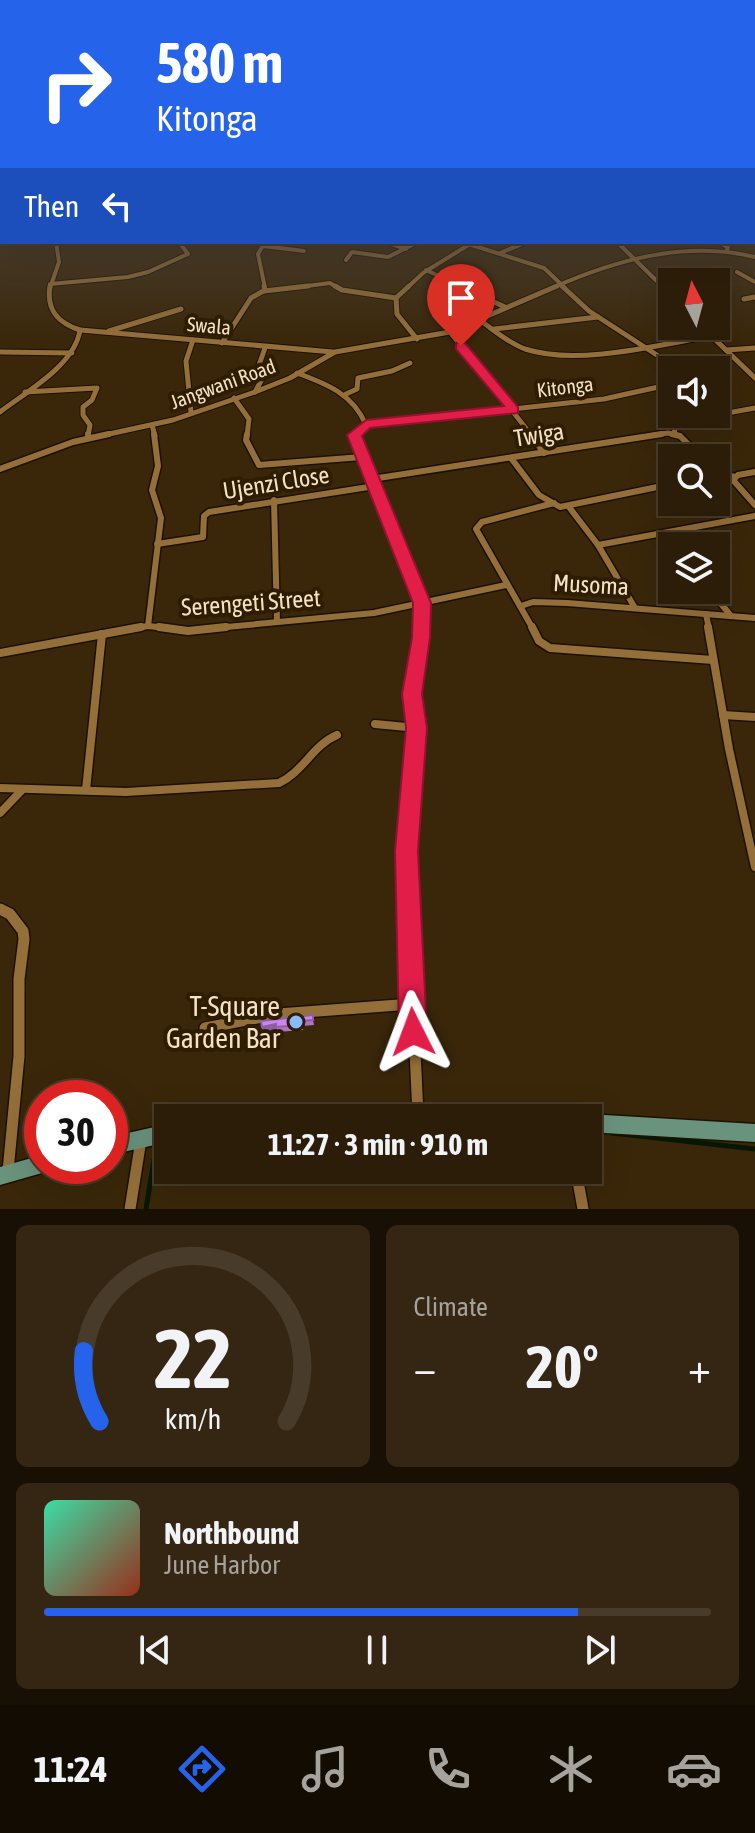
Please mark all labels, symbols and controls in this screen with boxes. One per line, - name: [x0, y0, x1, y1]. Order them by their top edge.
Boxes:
- text: 580 m: [156, 31, 283, 95]
- icon: right: [24, 32, 128, 136]
- text: Kitonga: [156, 97, 258, 139]
- icon: left: [95, 184, 139, 228]
- text: Then: [24, 189, 79, 223]
- pin: [427, 264, 495, 346]
- north arrow: [658, 268, 730, 340]
- map controls: [658, 268, 730, 604]
- icon: arrive: [439, 276, 483, 320]
- street label: Swala: [186, 312, 232, 339]
- street label: Jangwani Road: [167, 354, 279, 413]
- button: sound: [658, 356, 730, 428]
- street label: Kitonga: [535, 372, 594, 401]
- street label: Twiga: [512, 417, 566, 452]
- button: search: [658, 444, 730, 516]
- street label: Ujenzi Close: [221, 461, 331, 504]
- button: layers: [658, 532, 730, 604]
- street label: Musoma: [552, 569, 630, 600]
- street label: Serengeti Street: [180, 584, 322, 621]
- place label: T-Square Garden Bar: [166, 990, 281, 1054]
- position arrow: [371, 990, 455, 1074]
- marker: T-Square Garden Bar: [287, 1013, 305, 1031]
- speed limit sign: 30: [24, 1080, 128, 1184]
- text: 11:27 · 3 min · 910 m: [268, 1127, 488, 1161]
- text: Climate: [414, 1292, 488, 1322]
- text: 22: [154, 1310, 232, 1406]
- text: 20°: [526, 1332, 599, 1401]
- text: −: [414, 1342, 436, 1392]
- text: +: [688, 1342, 711, 1392]
- text: km/h: [164, 1402, 221, 1435]
- text: Northbound: [164, 1516, 299, 1550]
- text: June Harbor: [164, 1550, 280, 1580]
- icon: previous: [133, 1628, 177, 1672]
- icon: pause: [355, 1628, 399, 1672]
- icon: next: [578, 1628, 622, 1672]
- icon: directions: [174, 1741, 230, 1797]
- icon: music: [297, 1741, 353, 1797]
- icon: phone: [420, 1741, 476, 1797]
- icon: climate: [543, 1741, 599, 1797]
- icon: car: [666, 1741, 722, 1797]
- text: 11:24: [33, 1748, 108, 1790]

